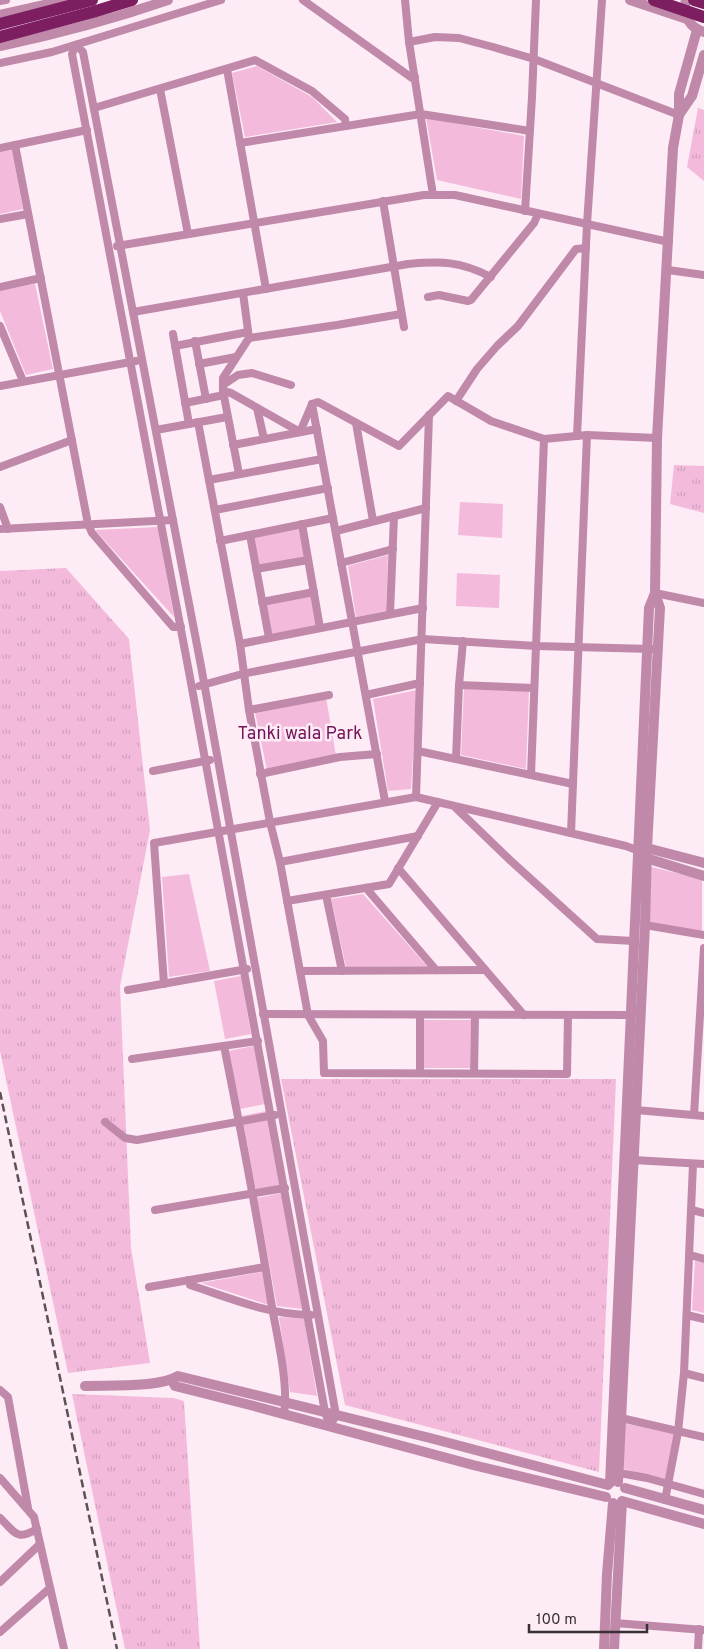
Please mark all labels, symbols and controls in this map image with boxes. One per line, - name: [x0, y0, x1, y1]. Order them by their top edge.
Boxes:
- park label: Tanki wala Park: [237, 723, 363, 746]
- scale bar: [529, 1602, 646, 1634]
- text: 100 m: [536, 1611, 577, 1630]

